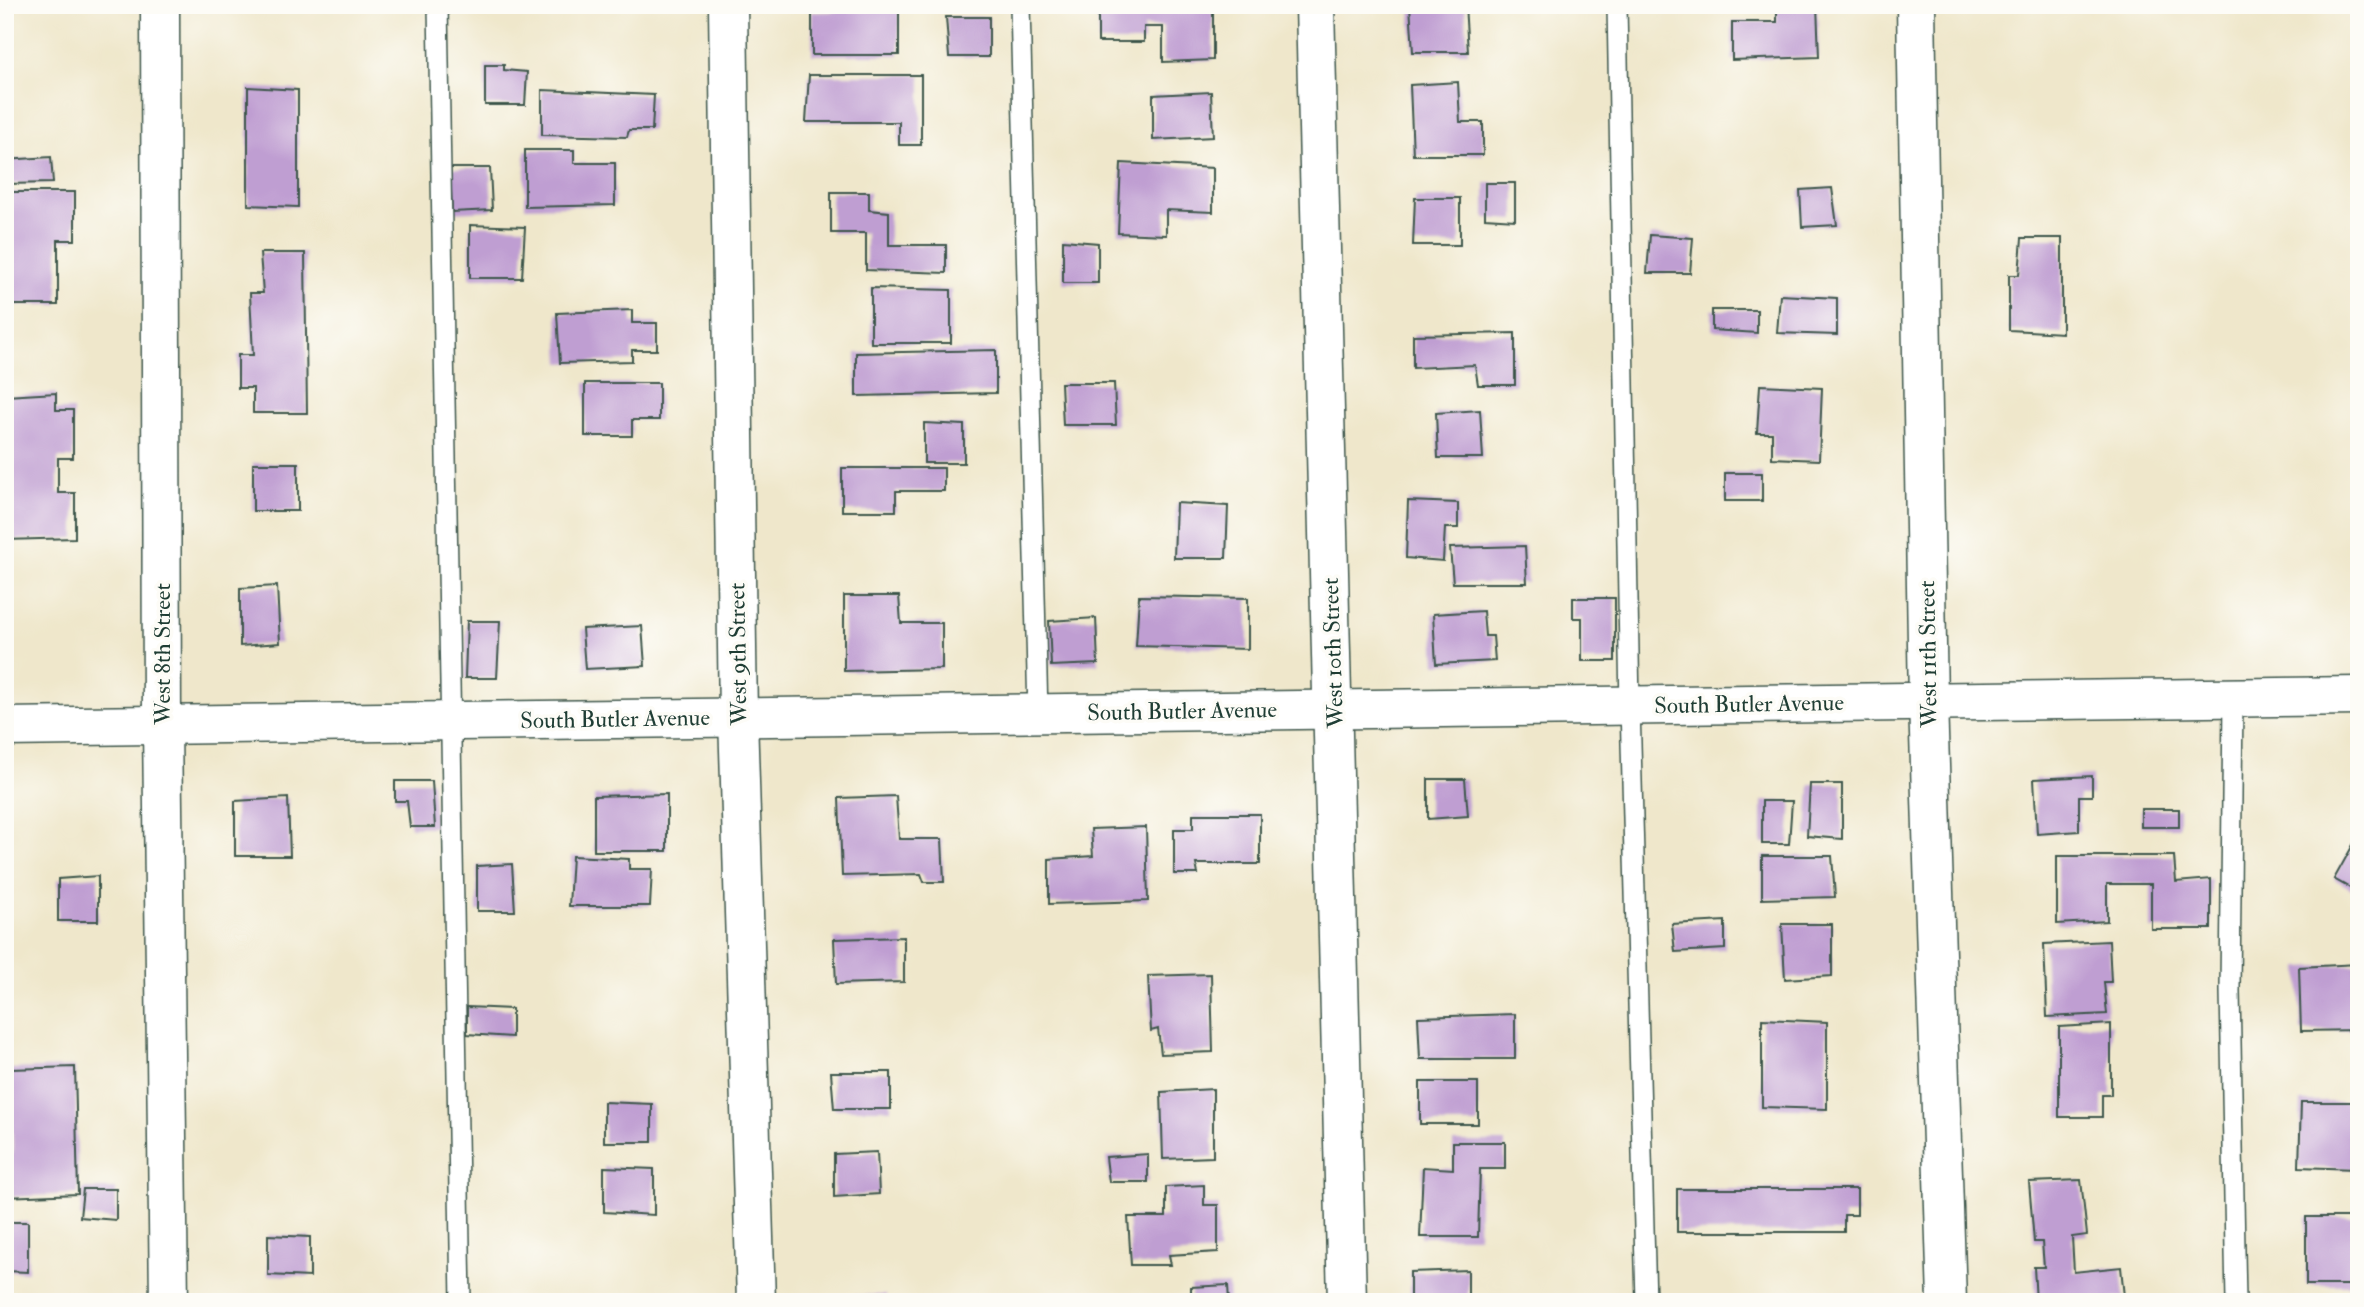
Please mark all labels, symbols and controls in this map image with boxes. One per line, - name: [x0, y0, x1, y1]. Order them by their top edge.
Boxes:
- street label: West 10th Street: [1316, 577, 1350, 730]
- street label: West 11th Street: [1912, 580, 1944, 729]
- street label: West 9th Street: [722, 582, 754, 727]
- street label: West 8th Street: [148, 583, 177, 726]
- street label: South Butler Avenue: [1654, 688, 1845, 720]
- street label: South Butler Avenue: [1087, 695, 1278, 727]
- street label: South Butler Avenue: [520, 703, 711, 735]

